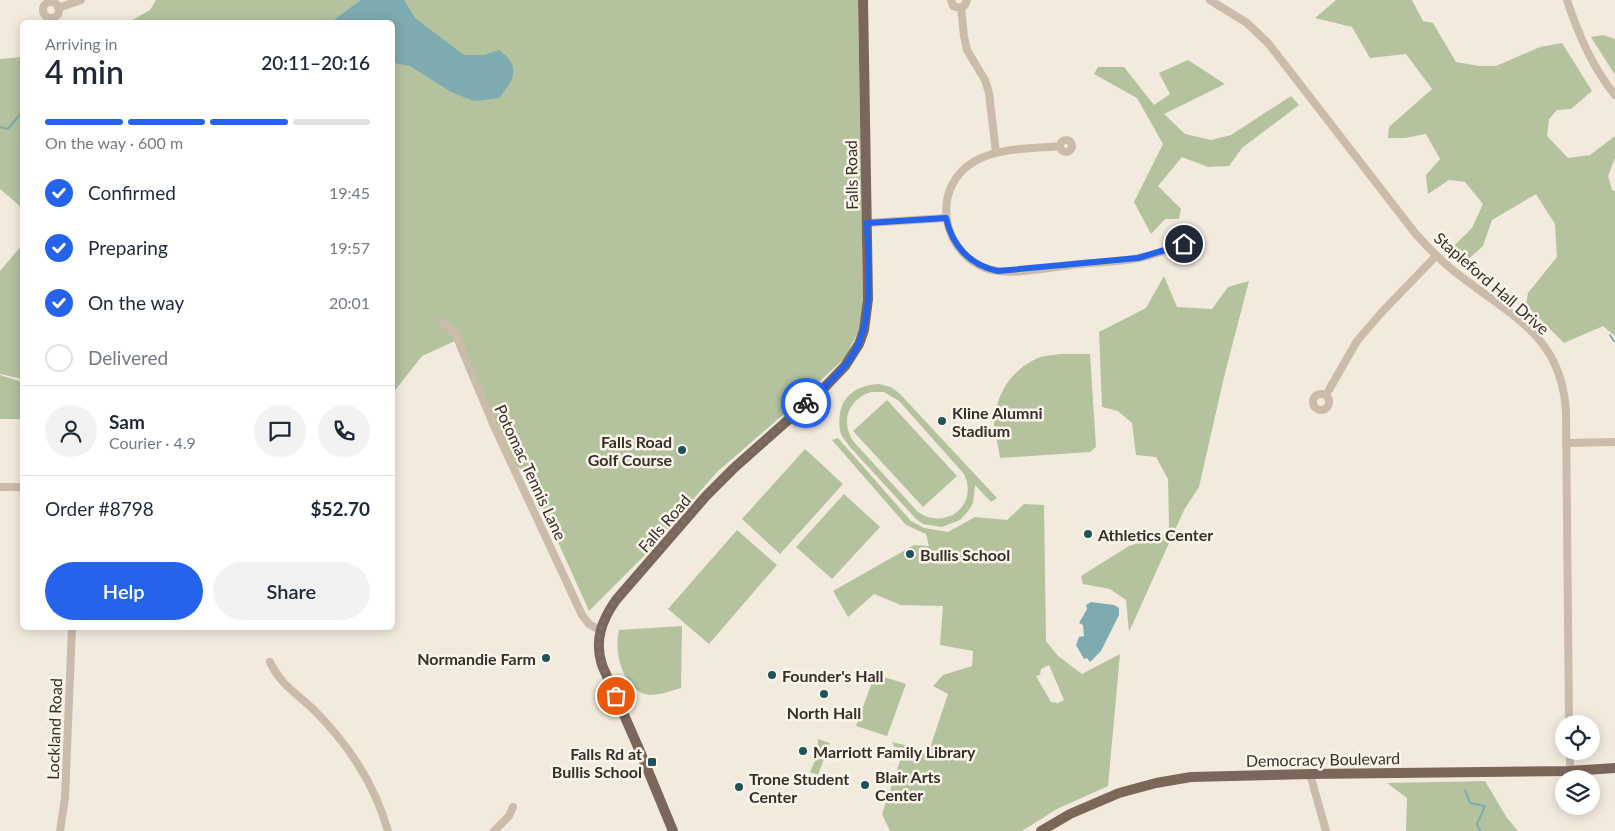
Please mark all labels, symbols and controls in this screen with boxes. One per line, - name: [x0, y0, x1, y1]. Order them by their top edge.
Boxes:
- text: Arriving in: [45, 34, 118, 53]
- text: 20:11–20:16: [261, 51, 370, 74]
- text: 4 min: [45, 52, 124, 91]
- text: On the way · 600 m: [45, 133, 183, 152]
- street label: Falls Road: [841, 140, 861, 210]
- icon: check: [45, 179, 73, 207]
- text: Confirmed: [88, 181, 176, 204]
- text: 19:45: [329, 183, 370, 202]
- pin: [1163, 223, 1205, 265]
- street label: Stapleford Hall Drive: [1431, 228, 1553, 338]
- icon: home: [1170, 230, 1198, 258]
- icon: check: [45, 234, 73, 262]
- text: Preparing: [88, 236, 168, 259]
- text: 19:57: [329, 238, 370, 257]
- icon: check: [45, 289, 73, 317]
- text: On the way: [88, 291, 184, 314]
- text: 20:01: [329, 293, 370, 312]
- text: Delivered: [88, 346, 168, 369]
- courier: [781, 378, 831, 428]
- icon: bike: [792, 389, 820, 417]
- street label: Potomac Tennis Lane: [491, 401, 571, 543]
- place label: Kline Alumni Stadium: [952, 403, 1043, 440]
- button: person: [45, 405, 97, 457]
- button: chat: [254, 405, 306, 457]
- button: phone: [318, 405, 370, 457]
- text: Sam: [109, 410, 145, 433]
- marker: Kline Alumni Stadium: [936, 415, 948, 427]
- place label: Falls Road Golf Course: [588, 432, 672, 469]
- text: Courier · 4.9: [109, 433, 196, 452]
- marker: Falls Road Golf Course: [676, 444, 688, 456]
- street label: Falls Road: [634, 490, 694, 556]
- text: Order #8798: [45, 497, 154, 520]
- text: $52.70: [310, 497, 370, 520]
- place label: Athletics Center: [1097, 525, 1213, 544]
- marker: Athletics Center: [1082, 528, 1094, 540]
- place label: Bullis School: [920, 545, 1010, 564]
- marker: Bullis School: [904, 548, 916, 560]
- button: Help: [45, 562, 203, 620]
- button: Share: [213, 562, 370, 620]
- place label: Normandie Farm: [417, 649, 536, 668]
- marker: Normandie Farm: [540, 652, 552, 664]
- place label: Founder's Hall: [782, 666, 883, 685]
- marker: Founder's Hall: [766, 669, 778, 681]
- pin: [595, 675, 637, 717]
- street label: Lockland Road: [43, 678, 65, 780]
- icon: bag: [602, 682, 630, 710]
- marker: North Hall: [818, 688, 830, 700]
- place label: North Hall: [787, 703, 861, 722]
- map controls: [1555, 715, 1600, 815]
- button: locate: [1555, 715, 1600, 760]
- place label: Marriott Family Library: [813, 742, 976, 761]
- place label: Falls Rd at Bullis School: [552, 744, 642, 781]
- marker: Marriott Family Library: [797, 745, 809, 757]
- street label: Democracy Boulevard: [1246, 748, 1400, 770]
- marker: Falls Rd at Bullis School: [646, 756, 658, 768]
- place label: Blair Arts Center: [875, 767, 941, 804]
- place label: Trone Student Center: [749, 769, 849, 806]
- button: layers: [1555, 770, 1600, 815]
- marker: Blair Arts Center: [859, 779, 871, 791]
- marker: Trone Student Center: [733, 781, 745, 793]

